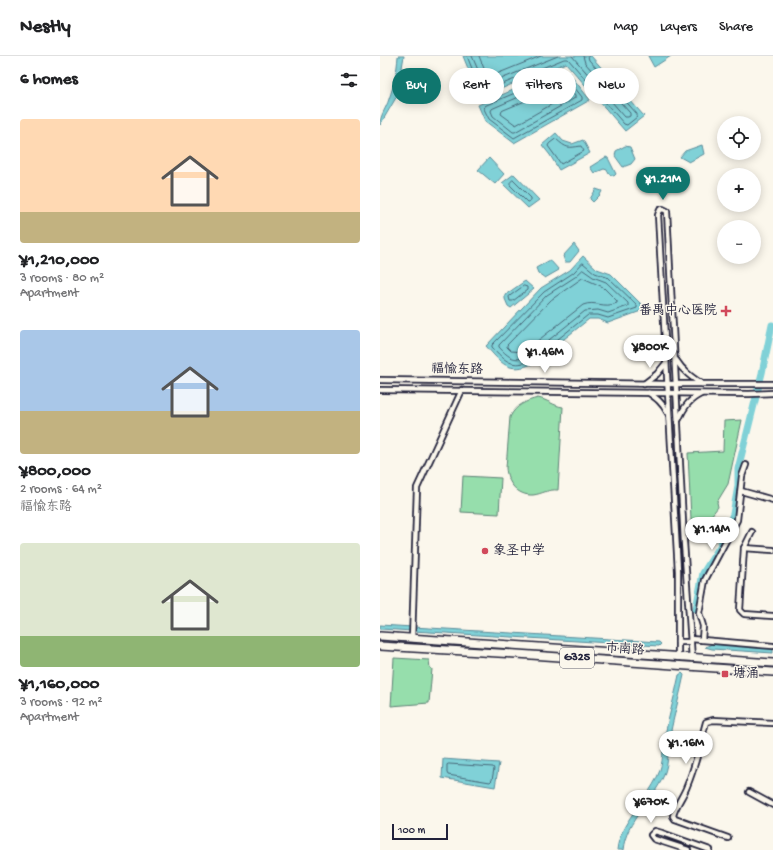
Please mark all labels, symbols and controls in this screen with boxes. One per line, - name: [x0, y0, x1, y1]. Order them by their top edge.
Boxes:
- text: Nestly: [20, 16, 71, 39]
- text: Map: [614, 19, 638, 36]
- text: Layers: [660, 19, 697, 36]
- text: Share: [719, 19, 753, 36]
- chip: Buy: [392, 68, 441, 104]
- chip: Rent: [449, 68, 504, 104]
- chip: Filters: [512, 68, 576, 104]
- chip: New: [584, 68, 639, 104]
- icon: filters: [338, 69, 360, 91]
- text: 6 homes: [20, 70, 78, 90]
- map controls: [717, 116, 761, 264]
- button: locate: [717, 116, 761, 160]
- icon: home: [154, 145, 226, 217]
- pin: ¥1.21M: [630, 167, 696, 201]
- button: +: [717, 168, 761, 212]
- text: ¥1.21M: [645, 172, 681, 187]
- button: −: [717, 220, 761, 264]
- text: ¥1,210,000: [20, 251, 99, 271]
- text: 3 rooms · 80 m²: [20, 271, 104, 286]
- text: Apartment: [20, 286, 79, 301]
- place label: 番禺中心医院: [639, 302, 717, 319]
- marker: 番禺中心医院: [720, 305, 732, 317]
- pin: ¥800K: [622, 335, 678, 369]
- pin: ¥1.46M: [512, 340, 578, 374]
- text: ¥800K: [632, 340, 668, 355]
- text: ¥1.46M: [526, 345, 564, 360]
- icon: home: [154, 356, 226, 428]
- street label: 福愉东路: [431, 361, 483, 378]
- text: ¥800,000: [20, 462, 91, 482]
- text: 2 rooms · 64 m²: [20, 482, 102, 497]
- text: 福愉东路: [20, 500, 72, 515]
- pin: ¥1.14M: [679, 517, 745, 551]
- text: ¥1.14M: [694, 522, 730, 537]
- place label: 象圣中学: [493, 542, 545, 559]
- marker: 象圣中学: [480, 546, 490, 556]
- icon: home: [154, 569, 226, 641]
- street label: 市南路: [605, 640, 645, 659]
- road number: G325: [560, 648, 594, 668]
- place label: 塘涌: [733, 666, 759, 682]
- marker: 塘涌: [720, 669, 730, 679]
- text: ¥1,160,000: [20, 675, 100, 695]
- text: 3 rooms · 92 m²: [20, 695, 103, 710]
- text: Apartment: [20, 710, 79, 725]
- pin: ¥1.16M: [653, 731, 719, 765]
- text: ¥1.16M: [668, 736, 704, 751]
- pin: ¥670K: [623, 790, 679, 824]
- text: ¥670K: [634, 795, 668, 810]
- scale bar: [392, 822, 448, 841]
- text: 100 m: [398, 825, 425, 837]

